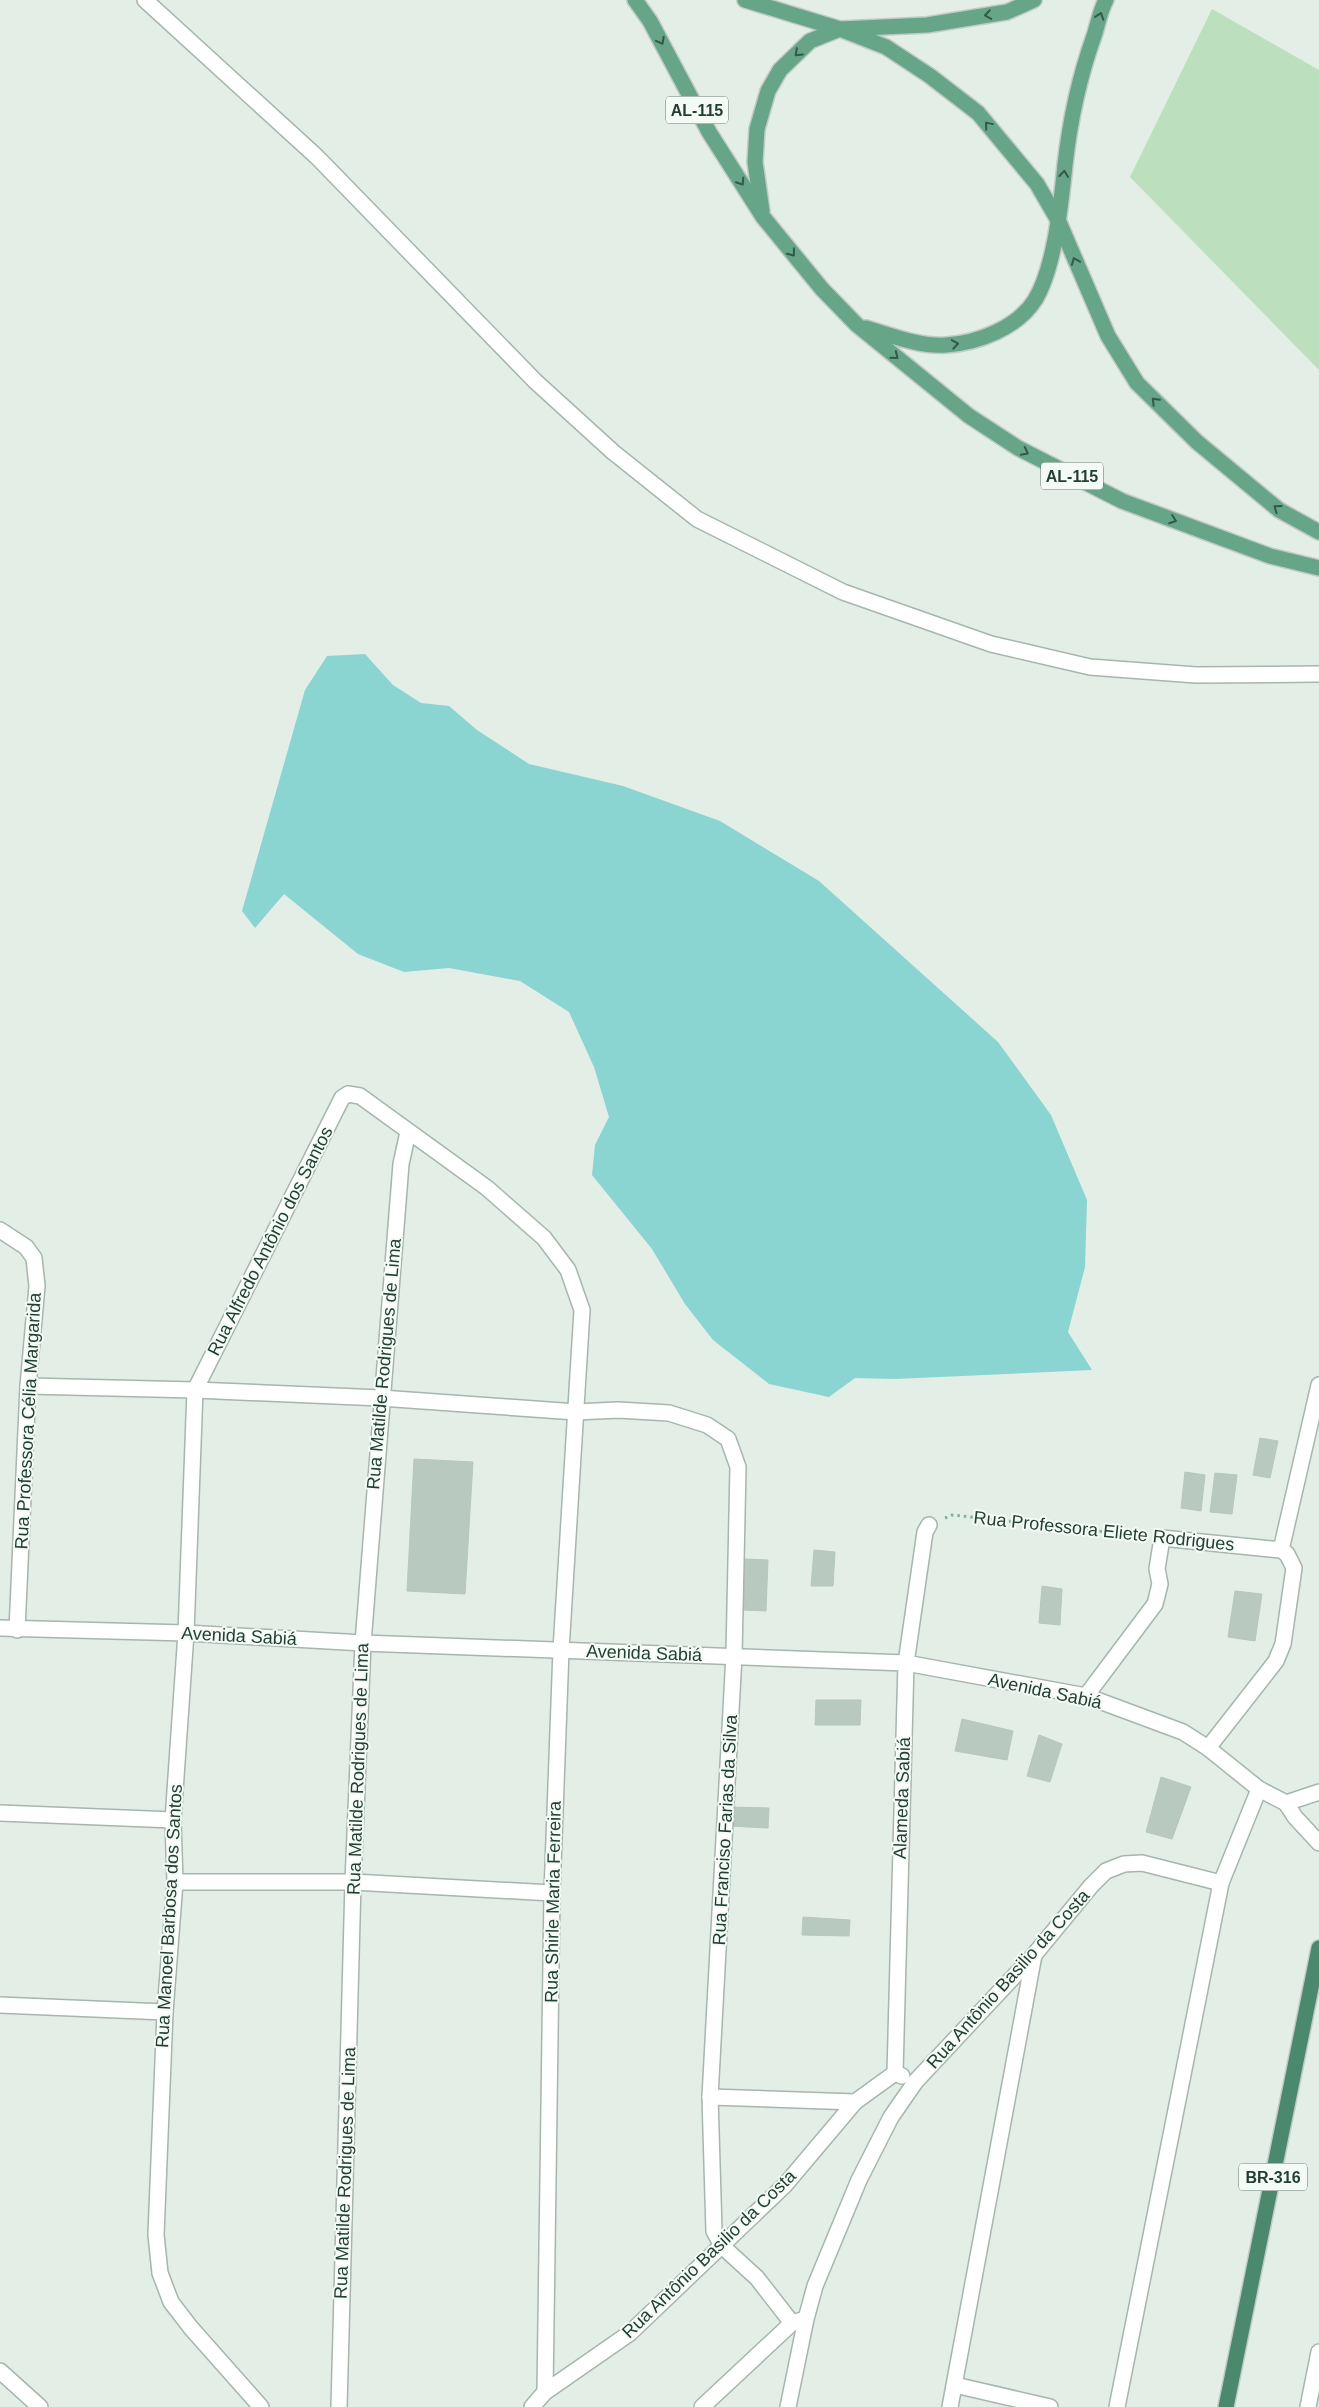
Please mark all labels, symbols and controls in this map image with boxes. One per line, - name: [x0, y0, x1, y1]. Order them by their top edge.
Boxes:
- one-way arrow: [984, 10, 993, 20]
- one-way arrow: [1095, 12, 1105, 21]
- one-way arrow: [655, 36, 665, 45]
- one-way arrow: [795, 47, 804, 56]
- road number: AL-115: [666, 96, 728, 124]
- one-way arrow: [985, 122, 994, 131]
- one-way arrow: [1058, 169, 1069, 177]
- one-way arrow: [735, 177, 744, 186]
- one-way arrow: [786, 247, 795, 257]
- one-way arrow: [1070, 257, 1081, 266]
- one-way arrow: [952, 339, 960, 350]
- one-way arrow: [889, 350, 898, 358]
- one-way arrow: [1152, 397, 1161, 406]
- one-way arrow: [1020, 446, 1029, 456]
- road number: AL-115: [1041, 462, 1103, 490]
- one-way arrow: [1273, 505, 1283, 514]
- one-way arrow: [1168, 514, 1177, 524]
- street label: Rua Alfredo Antônio dos Santos: [203, 1123, 337, 1359]
- street label: Rua Matilde Rodrigues de Lima: [363, 1237, 405, 1490]
- street label: Rua Professora Célia Margarida: [11, 1291, 45, 1550]
- street label: Rua Professora Eliete Rodrigues: [973, 1507, 1235, 1555]
- street label: Avenida Sabiá: [181, 1623, 298, 1649]
- street label: Avenida Sabiá: [586, 1641, 703, 1665]
- street label: Rua Matilde Rodrigues de Lima: [344, 1642, 372, 1895]
- street label: Avenida Sabiá: [986, 1669, 1105, 1713]
- street label: Rua Franciso Farias da Silva: [709, 1713, 741, 1946]
- street label: Alameda Sabiá: [890, 1736, 914, 1859]
- street label: Rua Manoel Barbosa dos Santos: [152, 1784, 186, 2048]
- street label: Rua Shirle Maria Ferreira: [541, 1800, 565, 2003]
- street label: Rua Antônio Basilio da Costa: [923, 1885, 1094, 2072]
- street label: Rua Matilde Rodrigues de Lima: [331, 2046, 359, 2299]
- road number: BR-316: [1239, 2164, 1307, 2190]
- street label: Rua Antônio Basilio da Costa: [618, 2165, 801, 2342]

